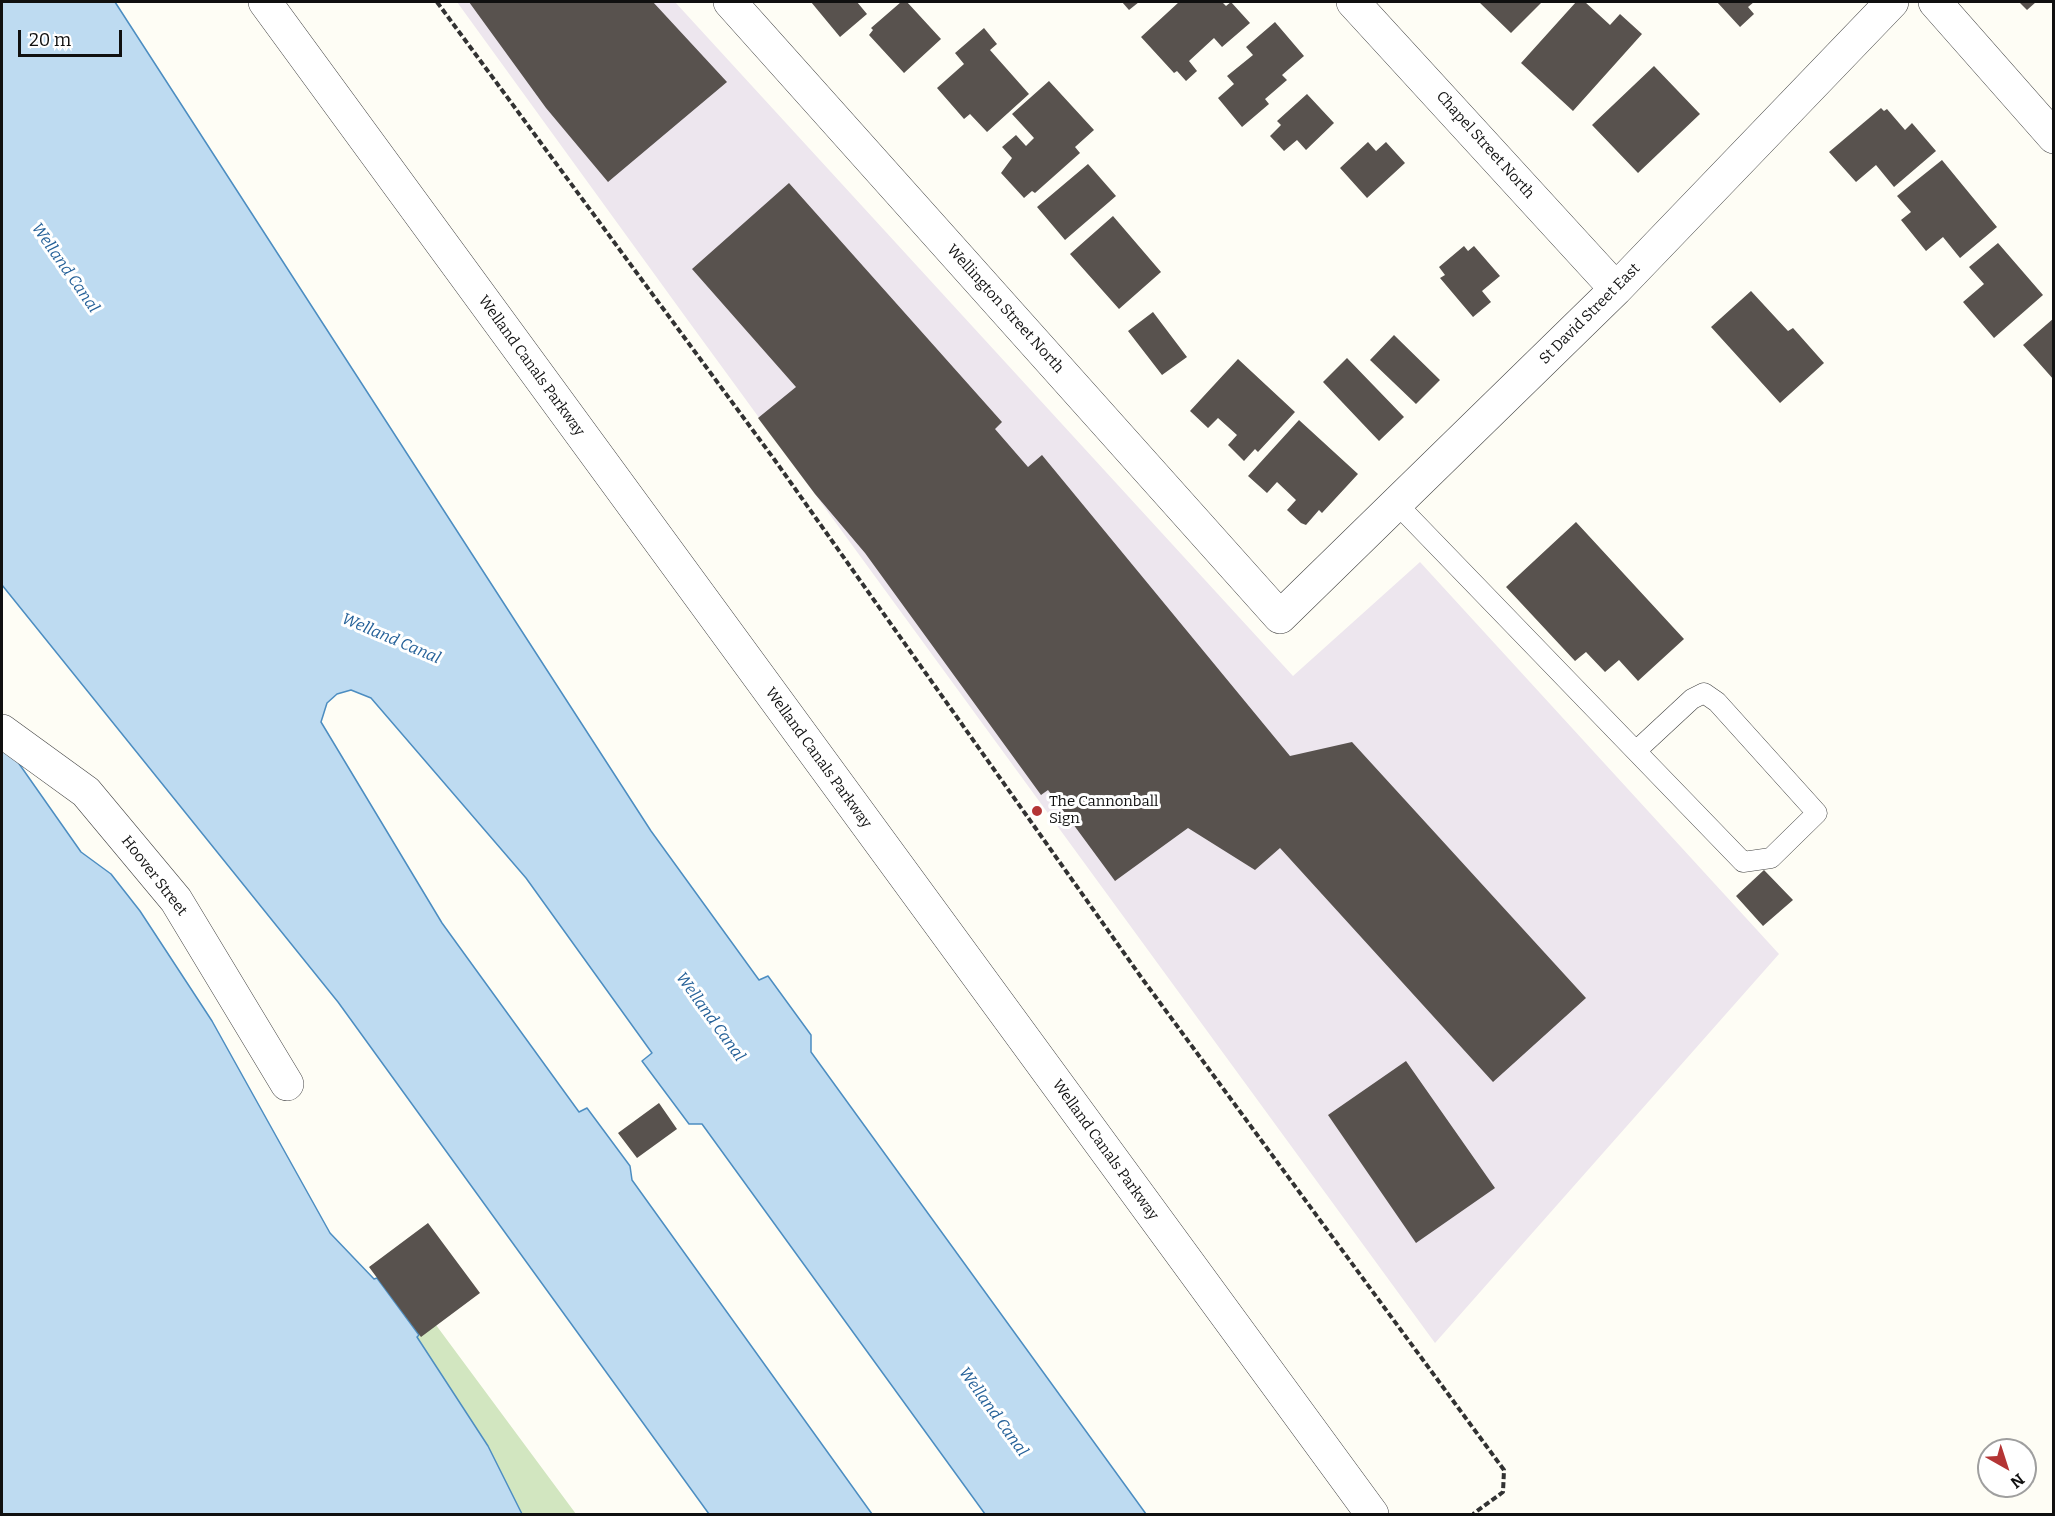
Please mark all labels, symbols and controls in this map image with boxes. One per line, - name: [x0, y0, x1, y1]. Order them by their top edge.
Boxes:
- scale bar: [21, 18, 124, 56]
- text: 20 m: [29, 29, 71, 51]
- street label: Chapel Street North: [1432, 88, 1538, 202]
- water label: Welland Canal: [27, 219, 103, 317]
- street label: Wellington Street North: [943, 241, 1067, 377]
- street label: St David Street East: [1536, 260, 1644, 368]
- street label: Welland Canals Parkway: [474, 292, 588, 440]
- water label: Welland Canal: [339, 610, 443, 668]
- street label: Welland Canals Parkway: [761, 684, 875, 832]
- place label: The Cannonball Sign: [1049, 793, 1158, 828]
- marker: The Cannonball Sign: [1030, 804, 1044, 818]
- street label: Hoover Street: [117, 832, 191, 920]
- water label: Welland Canal: [671, 969, 749, 1065]
- street label: Welland Canals Parkway: [1048, 1076, 1162, 1224]
- water label: Welland Canal: [954, 1364, 1032, 1460]
- north arrow: [1977, 1438, 2037, 1498]
- text: N: [2007, 1470, 2028, 1492]

